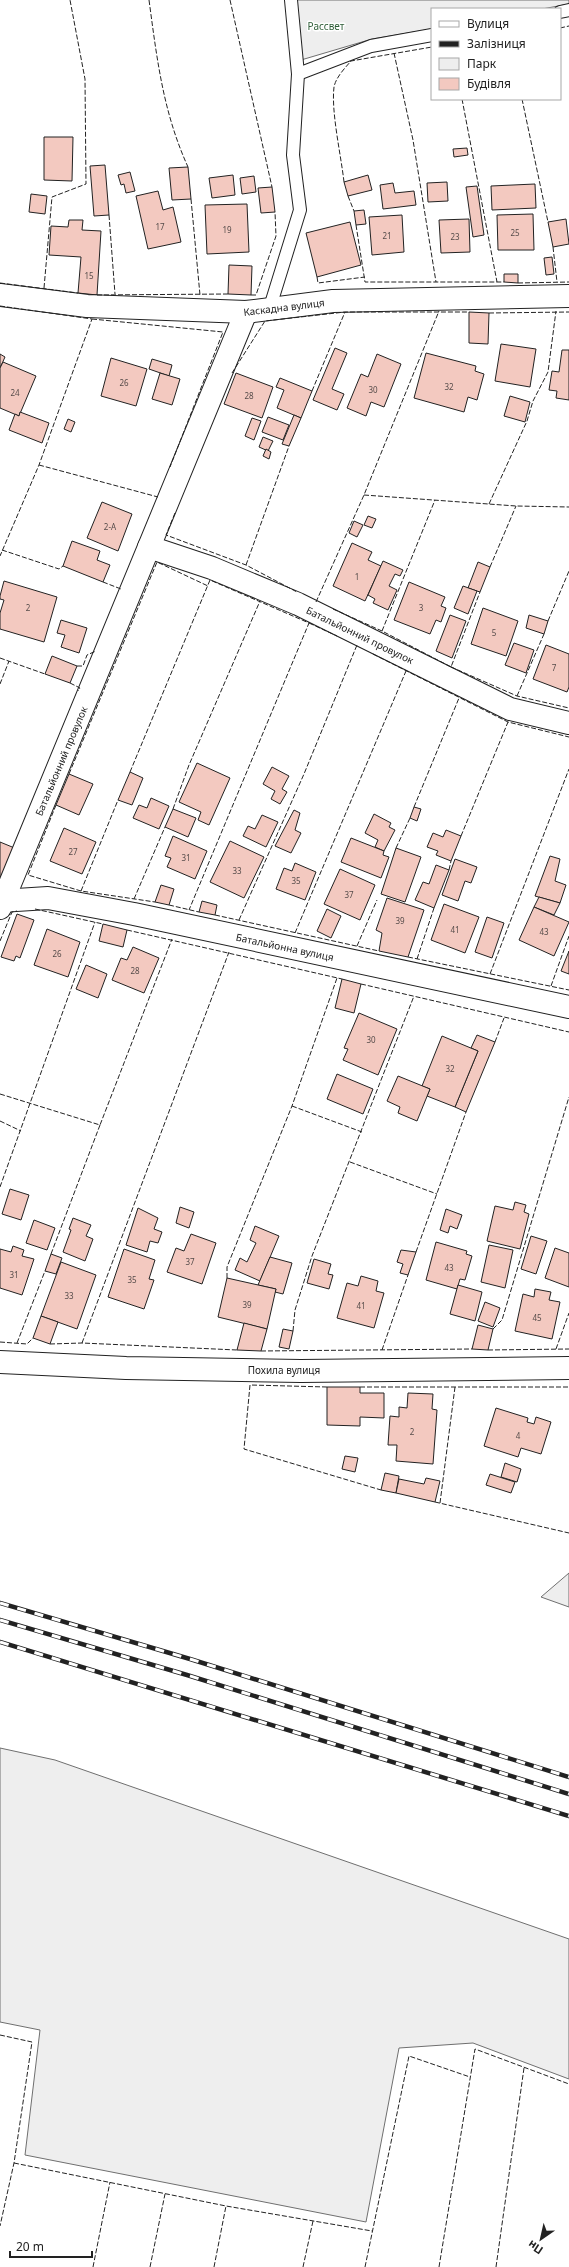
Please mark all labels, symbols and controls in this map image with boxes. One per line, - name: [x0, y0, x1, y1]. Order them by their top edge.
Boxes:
- legend: [431, 8, 561, 100]
- text: Вулиця: [467, 15, 509, 32]
- park label: Рассвет: [308, 19, 345, 33]
- text: Залізниця: [467, 35, 526, 52]
- text: Парк: [467, 55, 497, 72]
- text: Будівля: [467, 75, 511, 92]
- house number: 17: [155, 221, 165, 232]
- house number: 19: [222, 224, 232, 235]
- house number: 25: [510, 227, 520, 238]
- house number: 21: [382, 230, 392, 241]
- house number: 23: [450, 231, 460, 242]
- house number: 15: [84, 270, 94, 281]
- street label: Каскадна вулиця: [243, 295, 325, 319]
- house number: 26: [119, 377, 129, 388]
- house number: 32: [444, 381, 454, 392]
- house number: 30: [368, 384, 378, 395]
- house number: 24: [10, 387, 20, 398]
- house number: 28: [244, 390, 254, 401]
- house number: 2-А: [104, 521, 117, 532]
- house number: 1: [355, 571, 359, 582]
- house number: 2: [26, 602, 31, 613]
- house number: 3: [419, 602, 424, 613]
- street label: Батальйонний провулок: [304, 603, 417, 667]
- house number: 5: [492, 627, 497, 638]
- house number: 7: [552, 662, 557, 673]
- street label: Батальйонний провулок: [32, 703, 91, 818]
- house number: 27: [68, 846, 78, 857]
- house number: 31: [181, 852, 191, 863]
- house number: 33: [232, 865, 242, 876]
- house number: 35: [291, 875, 301, 886]
- house number: 37: [344, 889, 354, 900]
- house number: 39: [395, 915, 405, 926]
- house number: 41: [450, 924, 460, 935]
- house number: 43: [539, 926, 549, 937]
- street label: Батальйонна вулиця: [235, 930, 335, 964]
- house number: 26: [52, 948, 62, 959]
- house number: 28: [130, 965, 140, 976]
- house number: 30: [366, 1034, 376, 1045]
- house number: 32: [445, 1063, 455, 1074]
- house number: 37: [185, 1256, 195, 1267]
- house number: 43: [444, 1262, 454, 1273]
- house number: 31: [9, 1269, 19, 1280]
- house number: 35: [127, 1274, 137, 1285]
- house number: 33: [64, 1290, 74, 1301]
- house number: 39: [242, 1299, 252, 1310]
- house number: 41: [356, 1300, 366, 1311]
- house number: 45: [532, 1312, 542, 1323]
- street label: Похила вулиця: [248, 1363, 320, 1377]
- house number: 2: [410, 1426, 415, 1437]
- house number: 4: [516, 1430, 521, 1441]
- north arrow: [521, 2219, 561, 2259]
- scale bar: [10, 2233, 92, 2259]
- text: Пн: [524, 2237, 546, 2258]
- text: 20 m: [16, 2238, 44, 2255]

